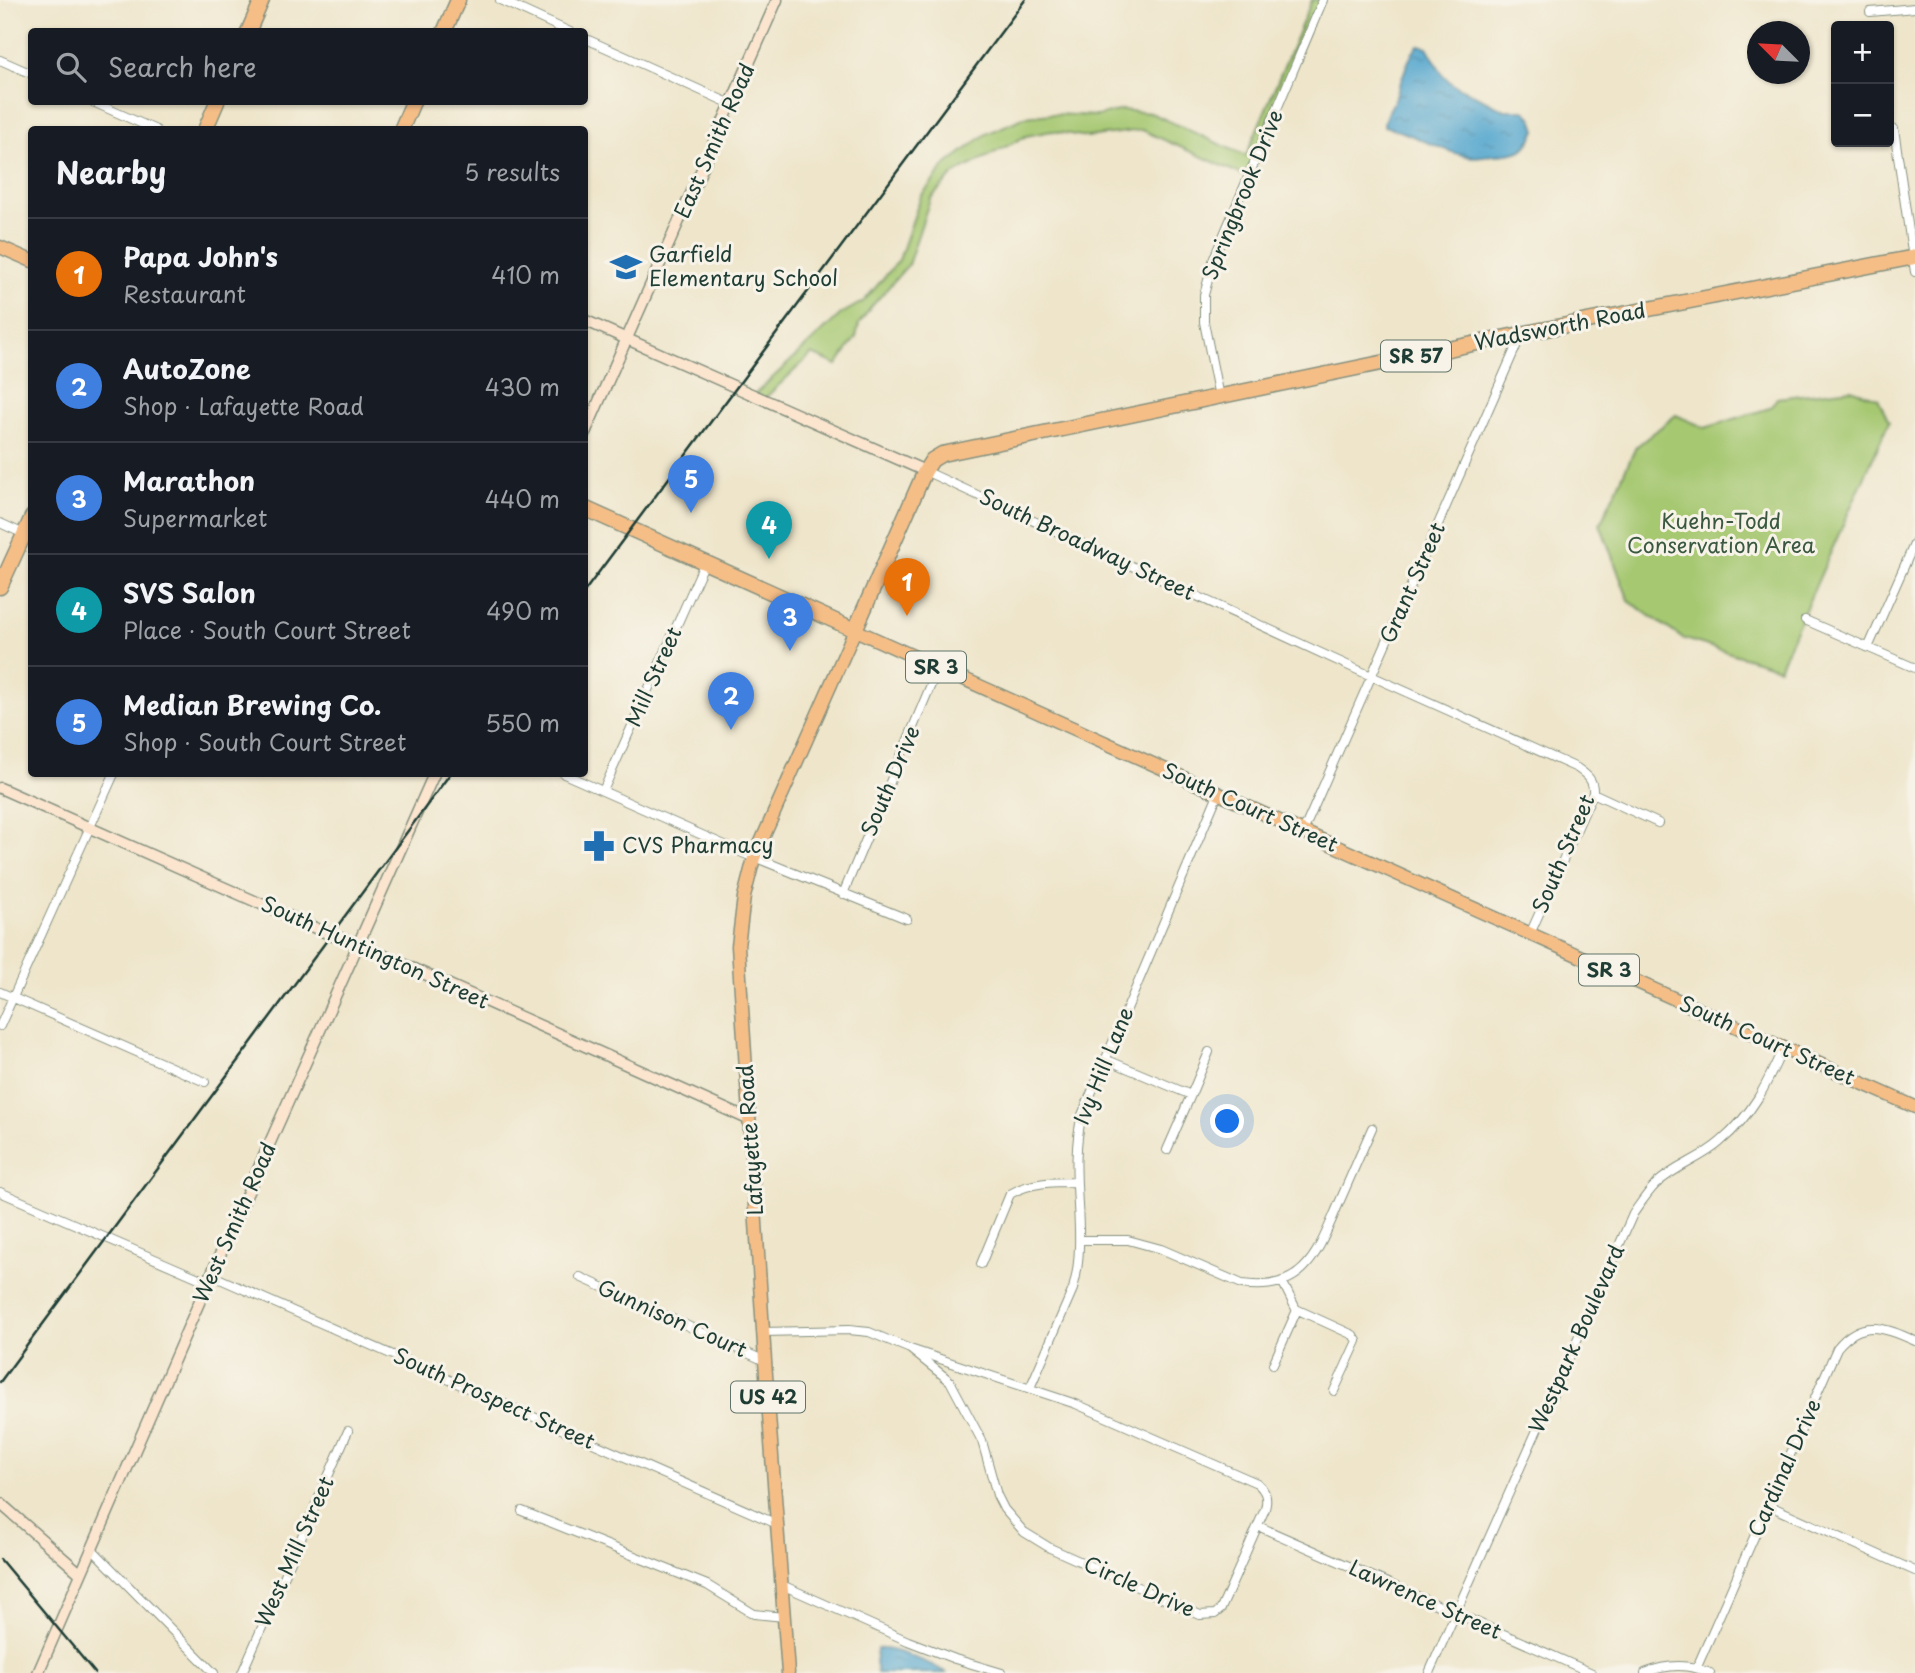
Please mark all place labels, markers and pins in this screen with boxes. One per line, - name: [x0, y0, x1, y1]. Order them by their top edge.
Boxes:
- place label: Garfield Elementary School: [649, 237, 838, 293]
- school or university icon: Garfield Elementary School: [609, 250, 643, 284]
- pin: 5: [668, 455, 714, 513]
- pin: 4: [746, 501, 792, 559]
- pin: 1: [884, 558, 930, 616]
- pin: 3: [767, 593, 813, 651]
- pin: 2: [708, 672, 754, 730]
- place label: CVS Pharmacy: [622, 828, 773, 860]
- pharmacy icon: CVS Pharmacy: [582, 829, 616, 863]

